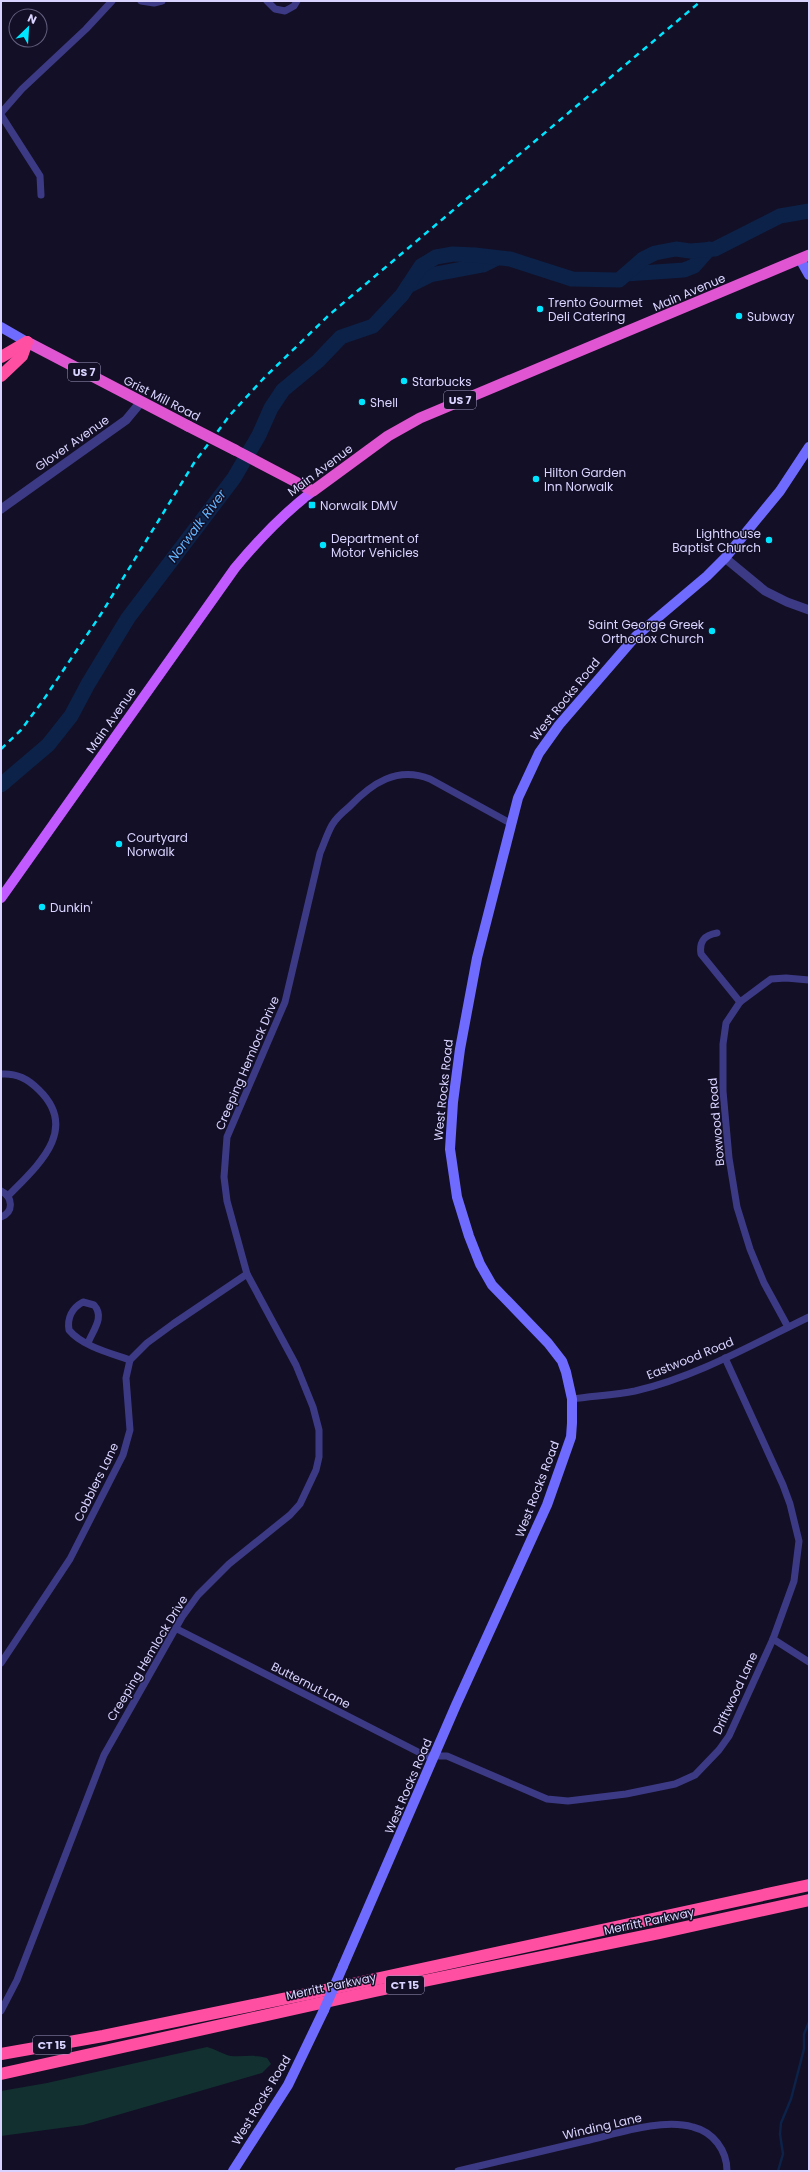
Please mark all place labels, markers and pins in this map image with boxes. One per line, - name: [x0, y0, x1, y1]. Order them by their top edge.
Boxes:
- place label: Trento Gourmet Deli Catering: [548, 294, 643, 325]
- marker: Trento Gourmet Deli Catering: [535, 304, 545, 314]
- place label: Subway: [747, 308, 795, 325]
- marker: Subway: [734, 311, 744, 321]
- place label: Starbucks: [412, 373, 472, 390]
- marker: Starbucks: [399, 376, 409, 386]
- place label: Shell: [370, 394, 398, 411]
- marker: Shell: [357, 397, 367, 407]
- place label: Hilton Garden Inn Norwalk: [544, 464, 626, 495]
- marker: Hilton Garden Inn Norwalk: [531, 474, 541, 484]
- place label: Norwalk DMV: [320, 497, 398, 514]
- marker: Norwalk DMV: [307, 500, 317, 510]
- place label: Lighthouse Baptist Church: [672, 525, 761, 556]
- place label: Department of Motor Vehicles: [331, 530, 419, 561]
- marker: Lighthouse Baptist Church: [764, 535, 774, 545]
- marker: Department of Motor Vehicles: [318, 540, 328, 550]
- place label: Saint George Greek Orthodox Church: [588, 616, 705, 647]
- marker: Saint George Greek Orthodox Church: [707, 626, 717, 636]
- place label: Courtyard Norwalk: [127, 829, 188, 860]
- marker: Courtyard Norwalk: [114, 839, 124, 849]
- place label: Dunkin': [50, 899, 93, 916]
- marker: Dunkin': [37, 902, 47, 912]

